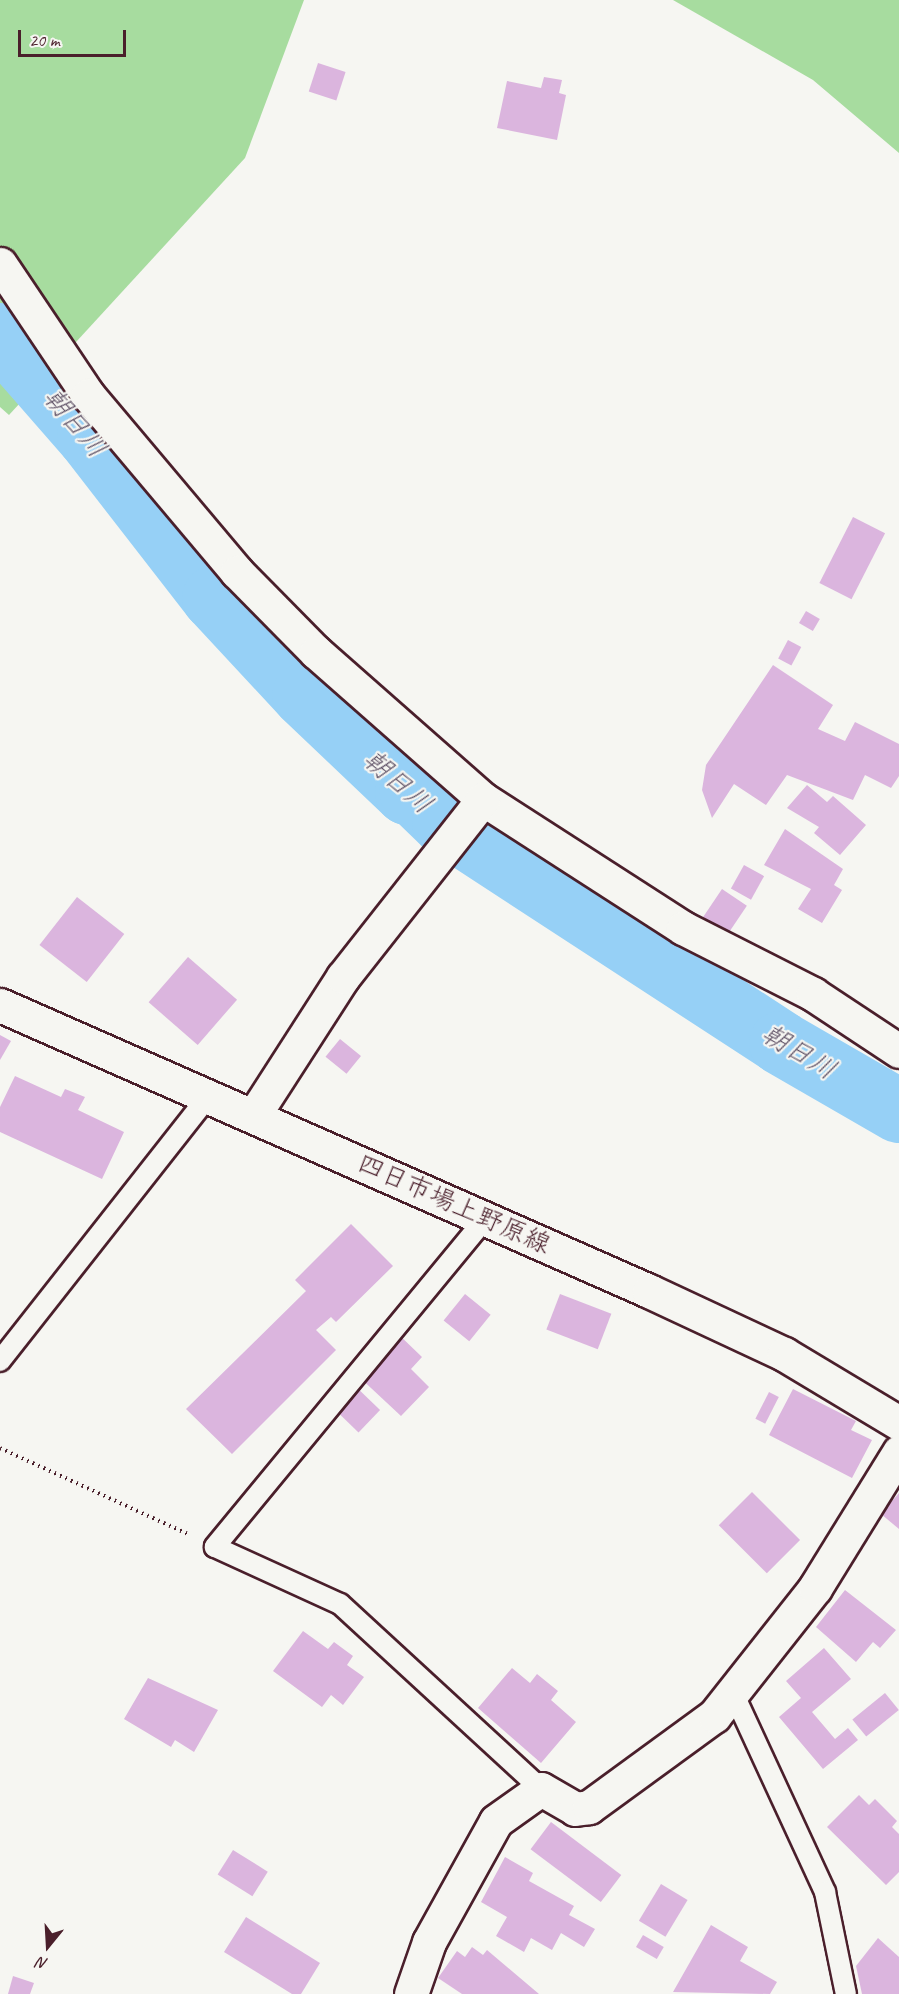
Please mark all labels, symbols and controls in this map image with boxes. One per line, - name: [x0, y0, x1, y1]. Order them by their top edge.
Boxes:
- scale bar: [21, 18, 129, 56]
- text: 20 m: [29, 29, 60, 51]
- water label: 朝日川: [37, 382, 113, 464]
- water label: 朝日川: [357, 743, 439, 821]
- water label: 朝日川: [756, 1017, 842, 1087]
- street label: 四日市場上野原線: [353, 1147, 555, 1261]
- north arrow: [18, 1916, 78, 1976]
- text: N: [35, 1952, 50, 1974]

